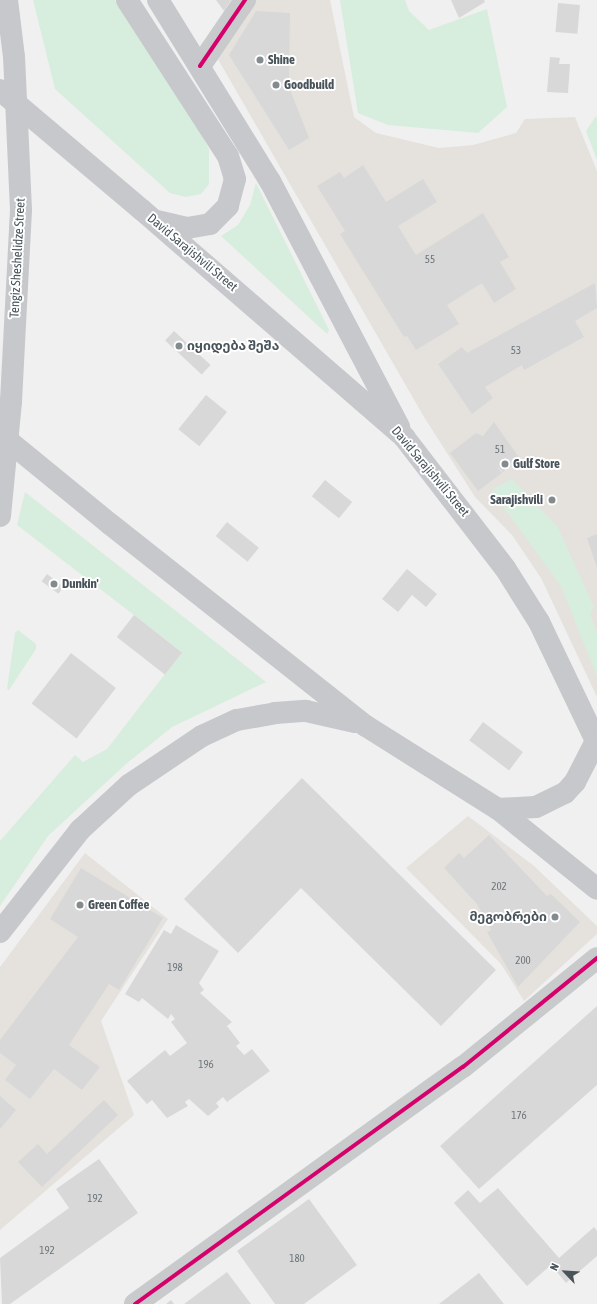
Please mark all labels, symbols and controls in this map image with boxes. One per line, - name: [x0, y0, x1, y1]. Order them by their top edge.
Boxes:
- place label: Shine: [268, 52, 295, 68]
- marker: Shine: [255, 55, 265, 65]
- place label: Goodbuild: [284, 77, 334, 93]
- marker: Goodbuild: [271, 80, 281, 90]
- street label: Tengiz Sheshelidze Street: [7, 198, 29, 318]
- street label: David Sarajishvili Street: [144, 211, 240, 295]
- house number: 55: [425, 252, 435, 266]
- place label: იყიდება შეშა: [187, 338, 279, 354]
- marker: იყიდება შეშა: [174, 341, 184, 351]
- house number: 53: [511, 343, 521, 357]
- street label: David Sarajishvili Street: [388, 424, 472, 520]
- house number: 51: [495, 442, 505, 456]
- place label: Gulf Store: [513, 456, 560, 472]
- marker: Gulf Store: [500, 459, 510, 469]
- place label: Sarajishvili: [490, 492, 543, 508]
- marker: Sarajishvili: [546, 494, 558, 506]
- place label: Dunkin': [62, 576, 99, 592]
- marker: Dunkin': [49, 579, 59, 589]
- house number: 202: [491, 879, 507, 893]
- place label: Green Coffee: [88, 897, 149, 913]
- marker: Green Coffee: [75, 900, 85, 910]
- place label: მეგობრები: [469, 909, 547, 925]
- marker: მეგობრები: [550, 912, 560, 922]
- house number: 200: [515, 953, 531, 967]
- house number: 198: [167, 960, 183, 974]
- house number: 196: [198, 1057, 214, 1071]
- house number: 176: [511, 1108, 527, 1122]
- house number: 192: [87, 1191, 103, 1205]
- house number: 192: [39, 1243, 55, 1257]
- house number: 180: [289, 1251, 305, 1265]
- north arrow: [545, 1252, 585, 1292]
- text: N: [547, 1261, 561, 1272]

